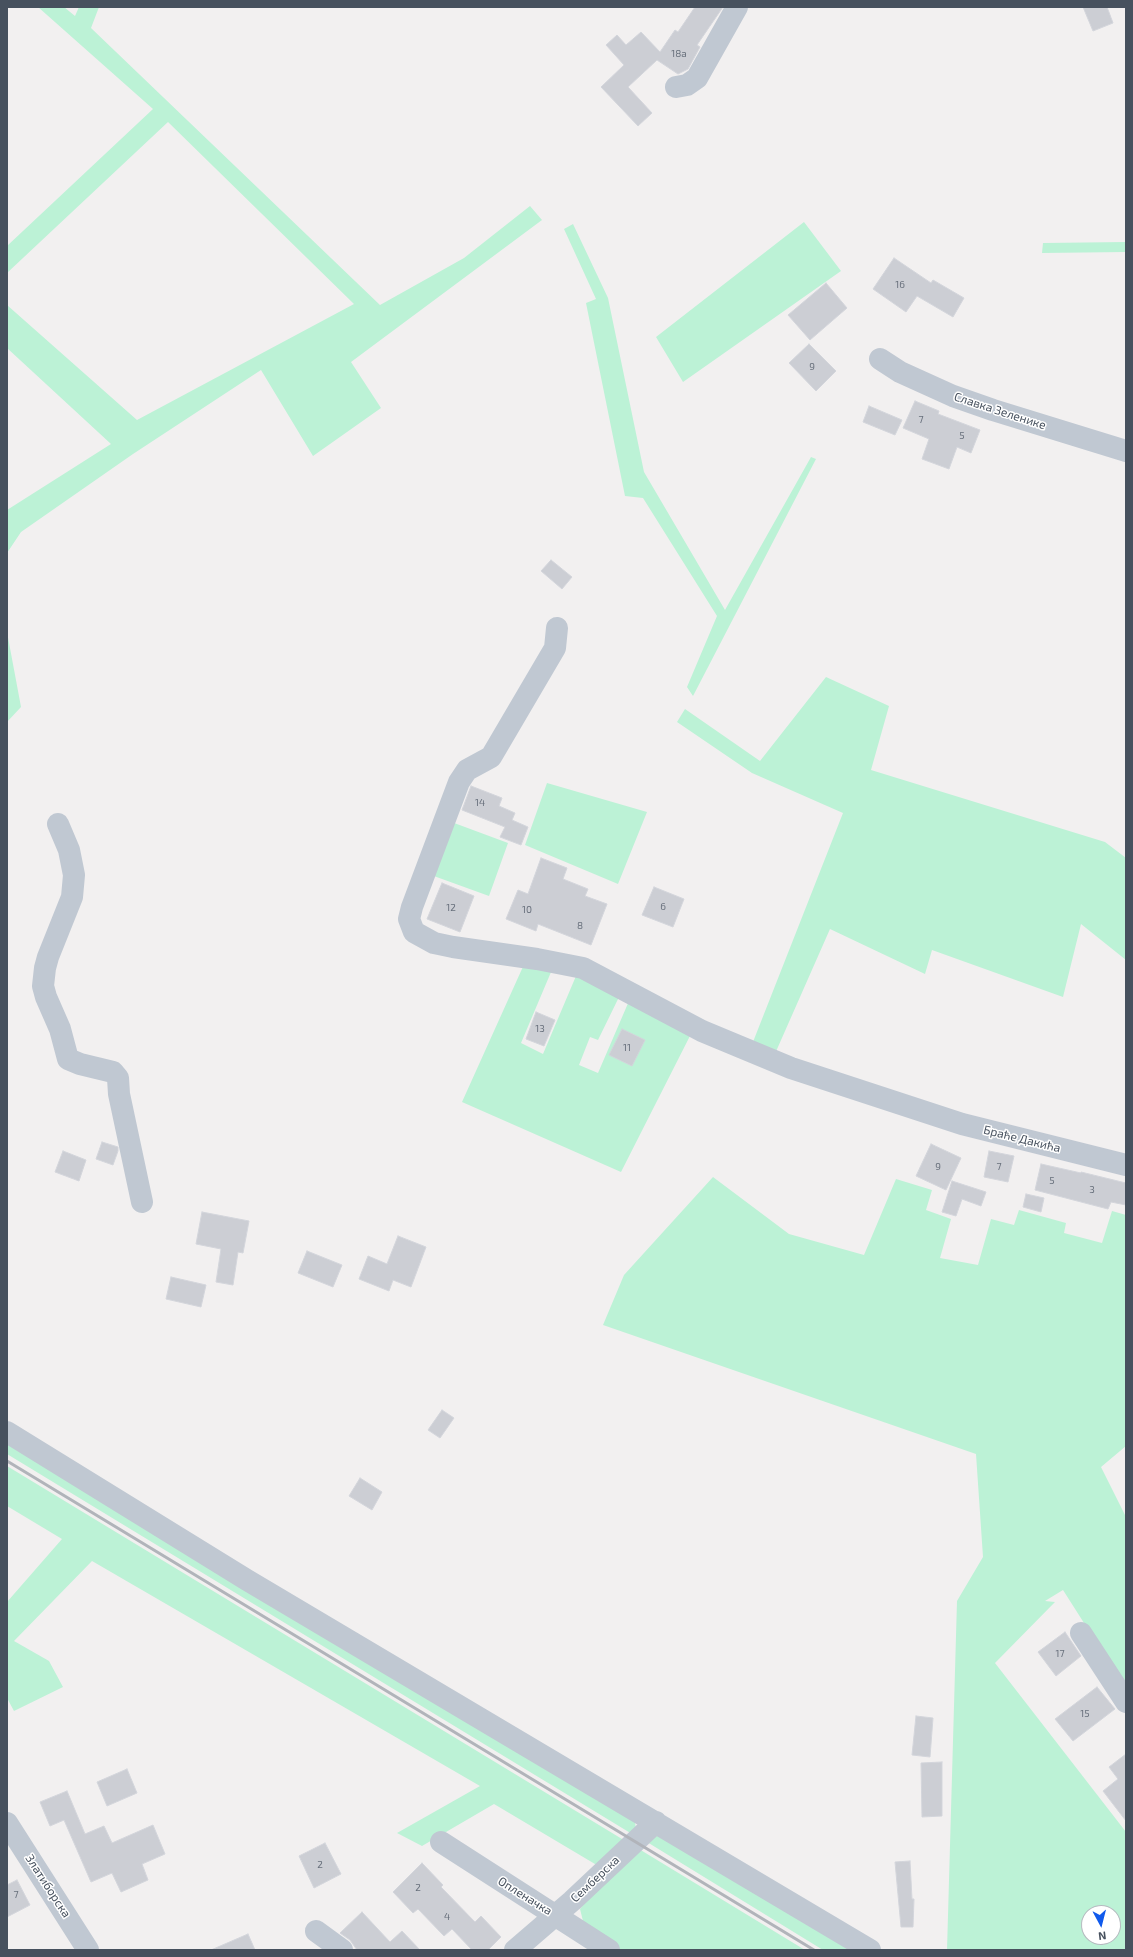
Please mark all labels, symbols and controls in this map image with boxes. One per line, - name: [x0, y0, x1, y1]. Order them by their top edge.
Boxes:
- house number: 18a: [671, 48, 687, 60]
- house number: 16: [895, 279, 905, 291]
- house number: 9: [809, 361, 815, 373]
- street label: Славка Зеленике: [952, 389, 1048, 433]
- house number: 7: [918, 414, 924, 426]
- house number: 5: [959, 430, 965, 442]
- house number: 14: [475, 797, 485, 809]
- house number: 6: [660, 901, 666, 913]
- house number: 12: [446, 902, 456, 914]
- house number: 10: [522, 904, 532, 916]
- house number: 8: [577, 920, 583, 932]
- house number: 13: [535, 1023, 545, 1035]
- house number: 11: [623, 1042, 631, 1054]
- street label: Браће Дакића: [982, 1122, 1062, 1156]
- house number: 9: [935, 1161, 941, 1173]
- house number: 7: [996, 1161, 1002, 1173]
- house number: 5: [1049, 1175, 1055, 1187]
- house number: 3: [1089, 1184, 1095, 1196]
- house number: 17: [1055, 1648, 1065, 1660]
- house number: 15: [1080, 1708, 1090, 1720]
- street label: Златиборска: [22, 1852, 74, 1920]
- street label: Семберска: [568, 1853, 622, 1905]
- house number: 2: [317, 1859, 323, 1871]
- street label: Опленачка: [495, 1874, 555, 1918]
- house number: 2: [415, 1882, 421, 1894]
- house number: 7: [13, 1889, 19, 1901]
- north arrow: [1081, 1905, 1121, 1945]
- house number: 4: [444, 1911, 450, 1923]
- text: N: [1098, 1929, 1107, 1943]

